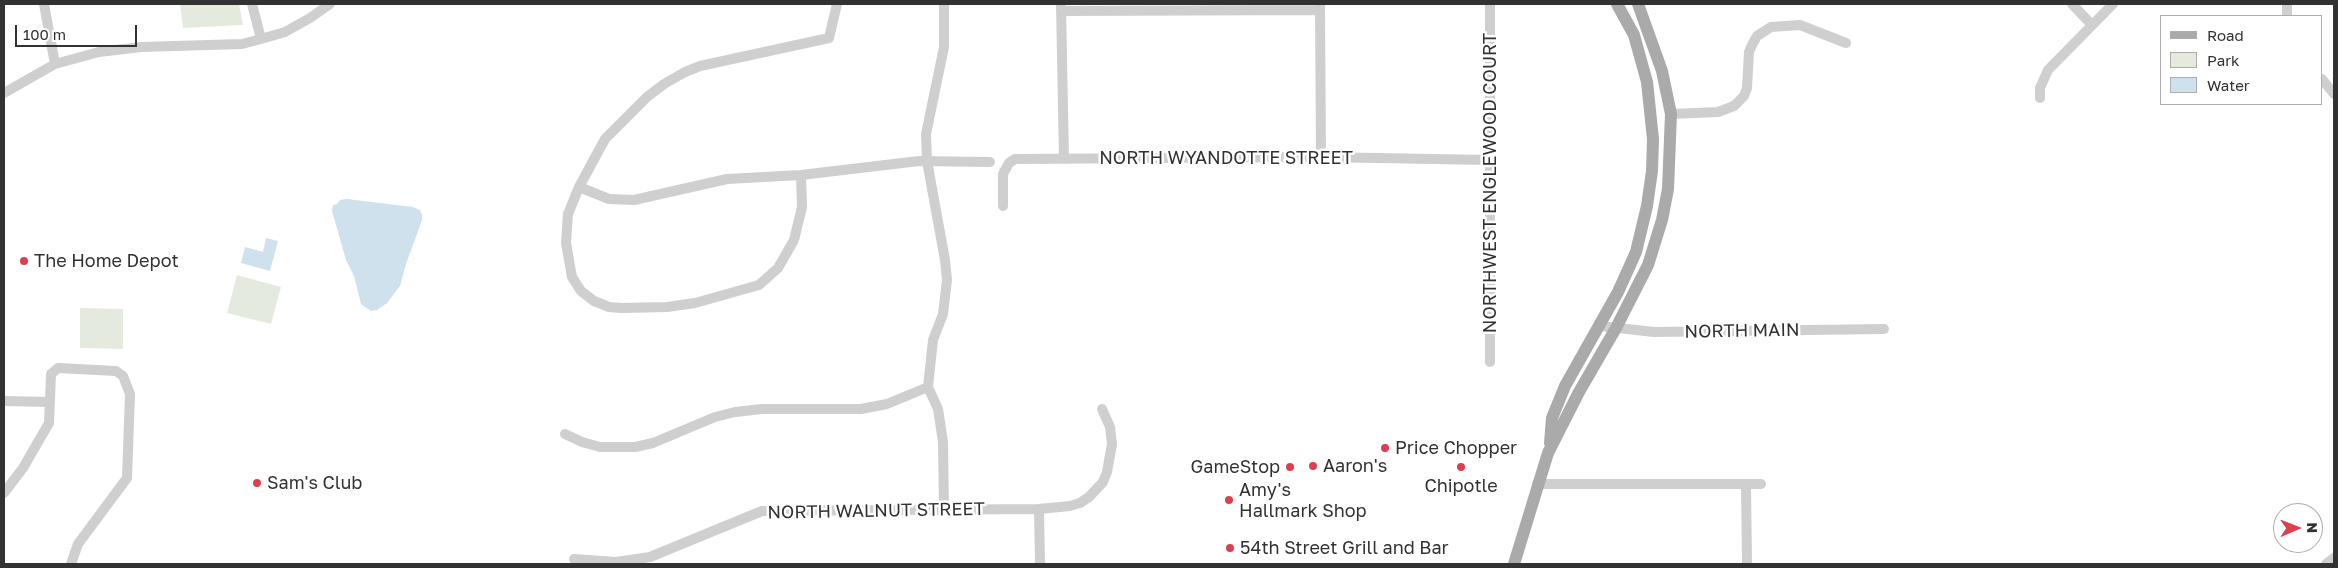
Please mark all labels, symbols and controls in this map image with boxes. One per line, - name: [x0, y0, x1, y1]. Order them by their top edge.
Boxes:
- scale bar: [18, 15, 140, 47]
- legend: [2160, 15, 2323, 105]
- text: 100 m: [23, 25, 66, 43]
- text: Road: [2207, 26, 2244, 44]
- street label: NORTHWEST ENGLEWOOD COURT: [1479, 33, 1501, 333]
- text: Park: [2207, 51, 2239, 69]
- text: Water: [2207, 76, 2250, 94]
- street label: NORTH WYANDOTTE STREET: [1099, 147, 1353, 169]
- place label: The Home Depot: [34, 250, 179, 272]
- marker: The Home Depot: [18, 255, 30, 267]
- street label: NORTH MAIN: [1684, 319, 1800, 343]
- place label: Price Chopper: [1395, 437, 1517, 459]
- marker: Price Chopper: [1379, 442, 1391, 454]
- place label: Aaron's: [1323, 455, 1387, 477]
- place label: GameStop: [1191, 456, 1280, 478]
- marker: Aaron's: [1307, 460, 1319, 472]
- marker: GameStop: [1284, 461, 1296, 473]
- marker: Chipotle: [1455, 461, 1467, 473]
- place label: Sam's Club: [267, 472, 362, 494]
- place label: Chipotle: [1424, 475, 1498, 497]
- marker: Sam's Club: [251, 477, 263, 489]
- place label: Amy's Hallmark Shop: [1239, 479, 1367, 522]
- marker: Amy's Hallmark Shop: [1223, 494, 1235, 506]
- street label: NORTH WALNUT STREET: [767, 498, 985, 524]
- north arrow: [2273, 503, 2323, 553]
- text: N: [2304, 522, 2321, 533]
- place label: 54th Street Grill and Bar: [1240, 537, 1449, 559]
- marker: 54th Street Grill and Bar: [1224, 542, 1236, 554]

